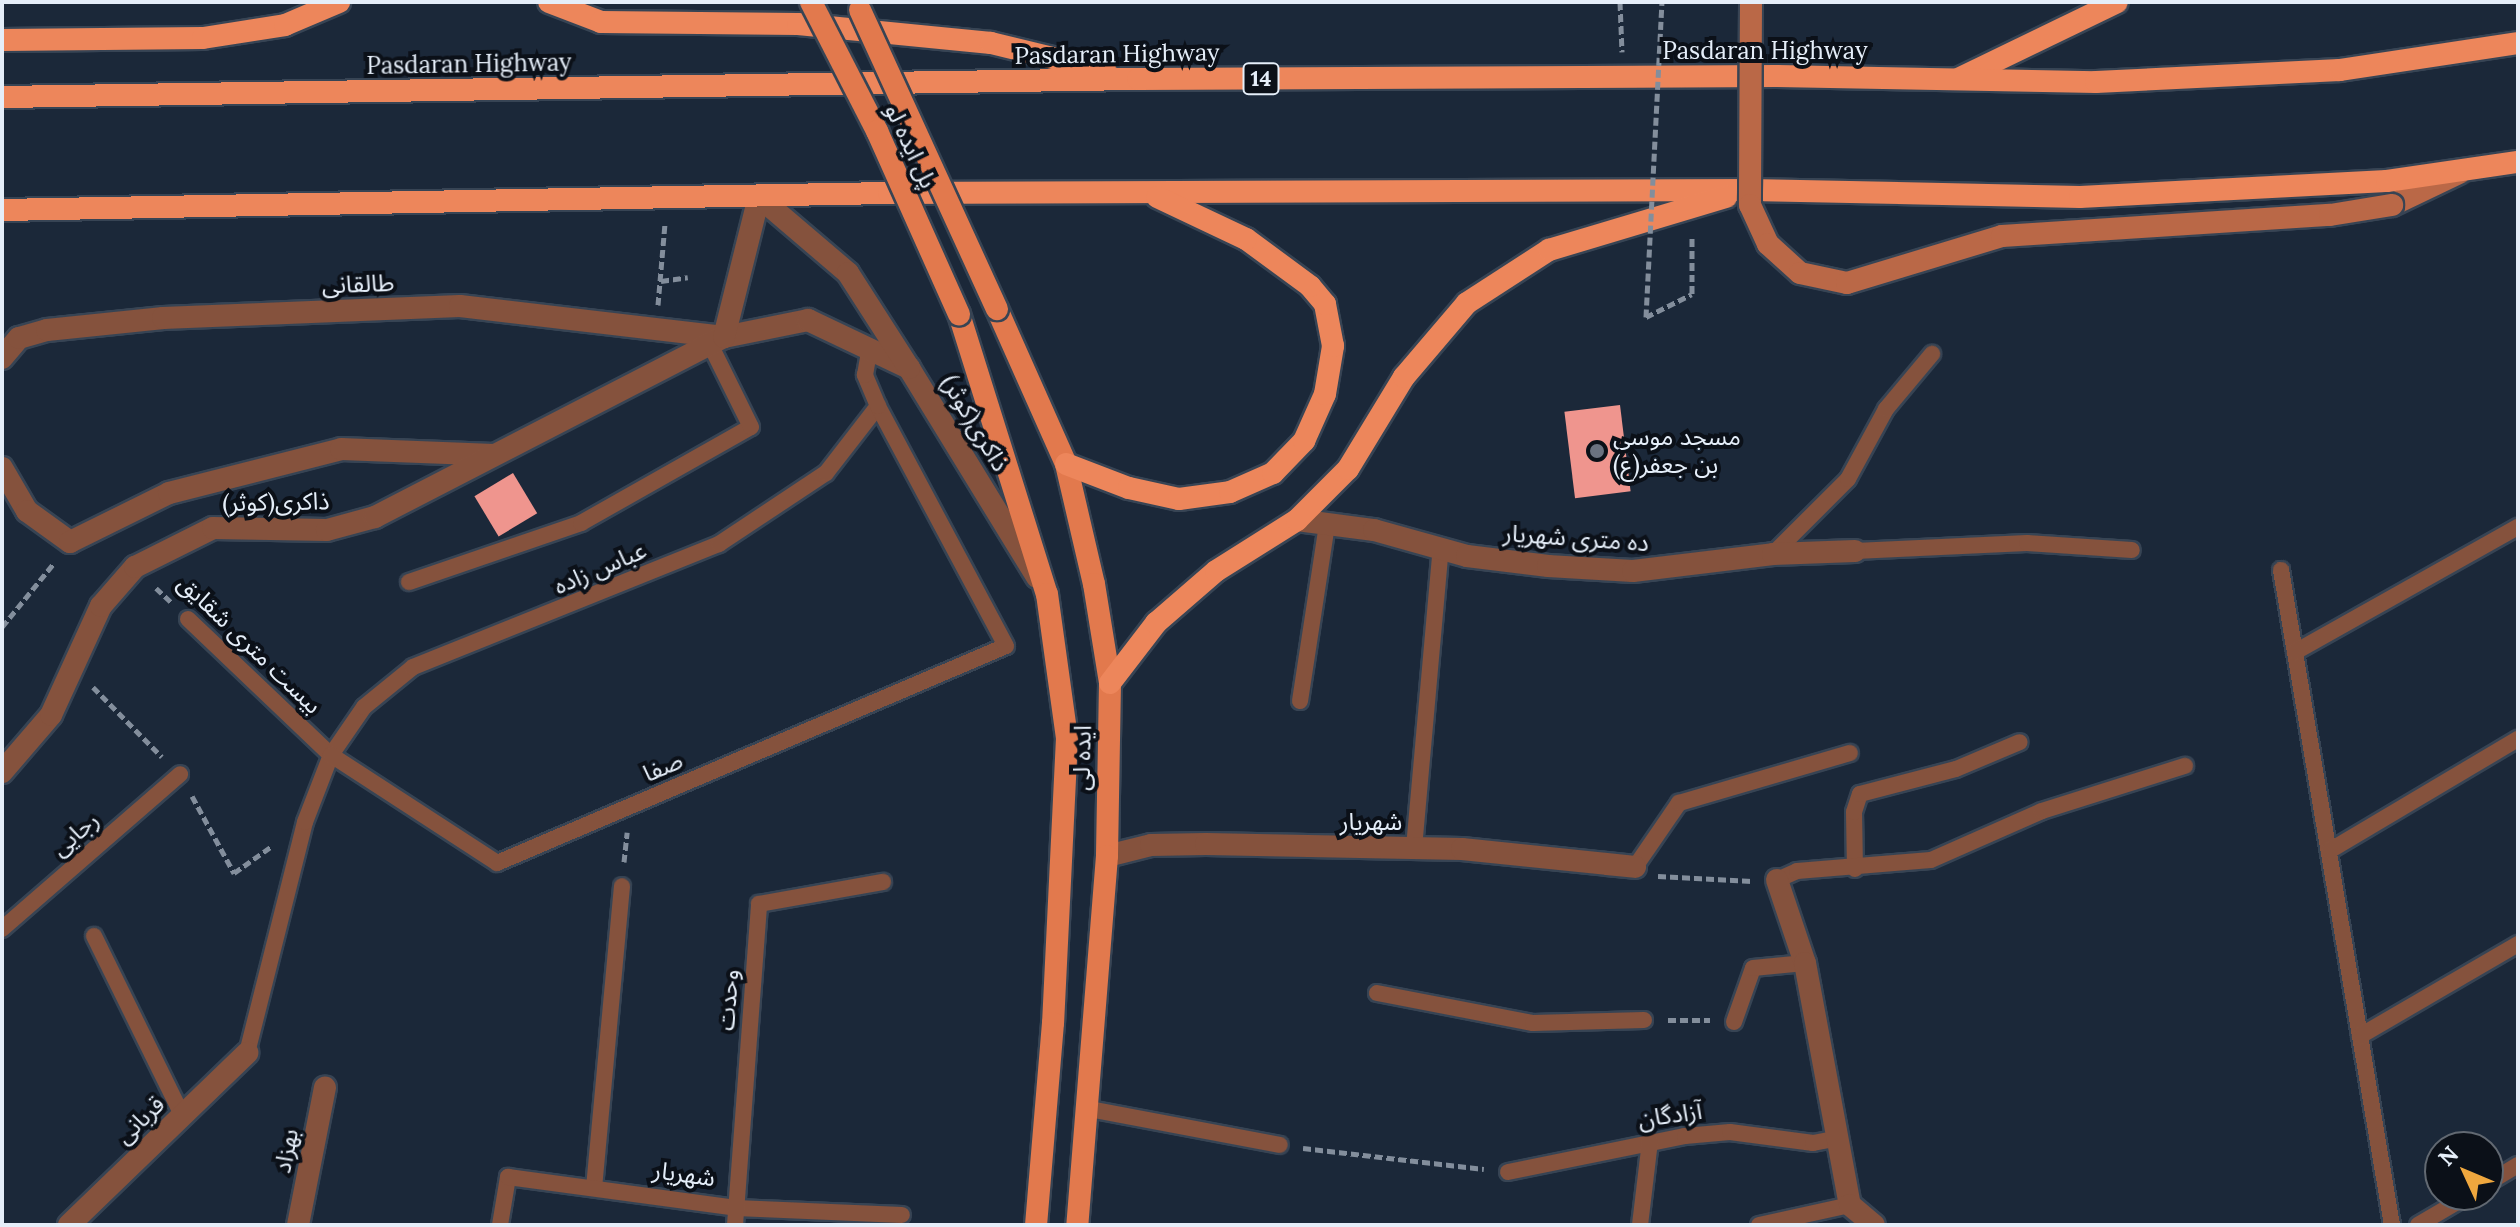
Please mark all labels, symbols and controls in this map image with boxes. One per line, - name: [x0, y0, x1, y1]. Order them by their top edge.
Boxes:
- street label: Pasdaran Highway: [1662, 37, 1868, 65]
- street label: Pasdaran Highway: [1014, 38, 1220, 70]
- street label: Pasdaran Highway: [366, 48, 572, 80]
- road number: 14: [1241, 61, 1281, 97]
- street label: پل ایده لو: [879, 99, 943, 193]
- street label: طالقانی: [321, 268, 395, 300]
- street label: ذاکری(کوثر): [935, 370, 1015, 476]
- place label: مسجد موسی بن جعفر(ع): [1613, 423, 1741, 479]
- marker: مسجد موسی بن جعفر(ع): [1588, 442, 1606, 460]
- street label: ذاکری(کوثر): [222, 487, 330, 517]
- street label: ده متری شهریار: [1502, 519, 1650, 557]
- street label: عباس زاده: [549, 536, 651, 600]
- street label: بیست متری شقایق: [172, 568, 328, 720]
- street label: ایده لی: [1067, 725, 1097, 791]
- street label: صفا: [639, 746, 687, 788]
- street label: رجایی: [45, 805, 105, 863]
- street label: شهریار: [1340, 808, 1402, 836]
- street label: وحدت: [711, 968, 745, 1032]
- street label: قربانی: [109, 1090, 171, 1150]
- street label: آزادگان: [1636, 1096, 1704, 1134]
- street label: بهزاد: [268, 1126, 304, 1176]
- north arrow: [2424, 1131, 2504, 1211]
- text: N: [2432, 1140, 2464, 1172]
- street label: شهریار: [651, 1155, 717, 1193]

